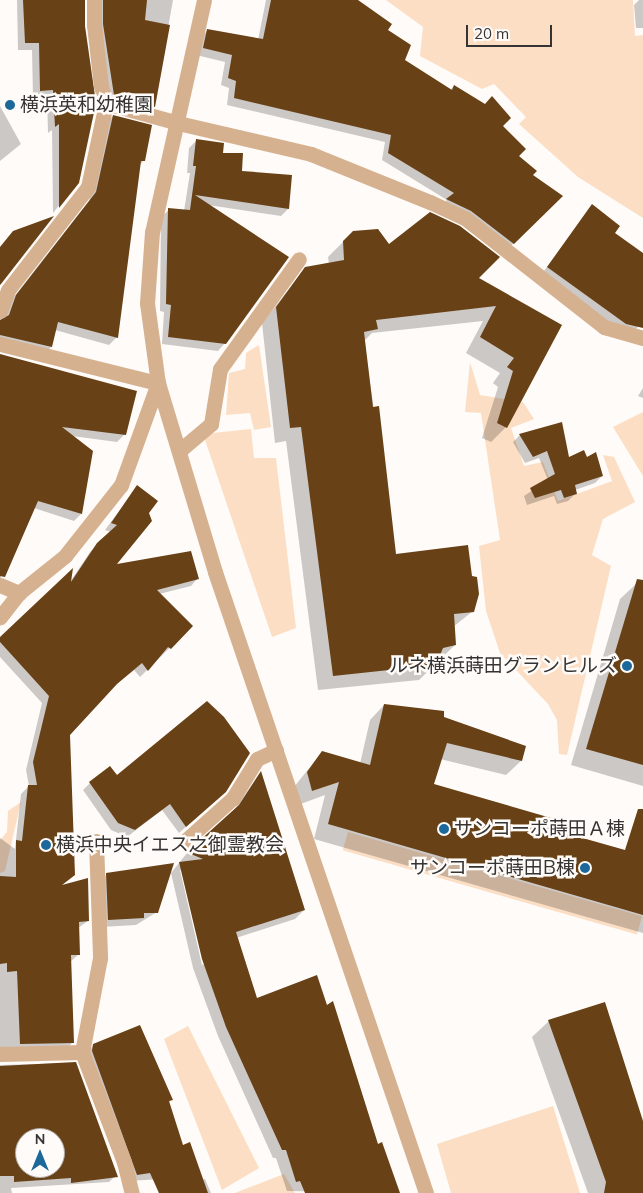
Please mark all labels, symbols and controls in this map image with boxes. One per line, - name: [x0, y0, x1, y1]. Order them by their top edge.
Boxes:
- scale bar: [468, 15, 554, 47]
- text: 20 m: [474, 24, 509, 43]
- place label: 横浜英和幼稚園: [20, 94, 153, 116]
- marker: 横浜英和幼稚園: [4, 99, 16, 111]
- place label: ルネ横浜蒔田グランヒルズ: [389, 655, 617, 677]
- marker: ルネ横浜蒔田グランヒルズ: [621, 660, 633, 672]
- place label: サンコーポ蒔田Ａ棟: [454, 818, 625, 840]
- marker: サンコーポ蒔田Ａ棟: [438, 823, 450, 835]
- place label: 横浜中央イエス之御霊教会: [56, 834, 284, 856]
- marker: 横浜中央イエス之御霊教会: [40, 839, 52, 851]
- place label: サンコーポ蒔田B棟: [410, 857, 575, 879]
- marker: サンコーポ蒔田B棟: [579, 862, 591, 874]
- north arrow: [15, 1128, 65, 1178]
- text: N: [35, 1130, 45, 1148]

